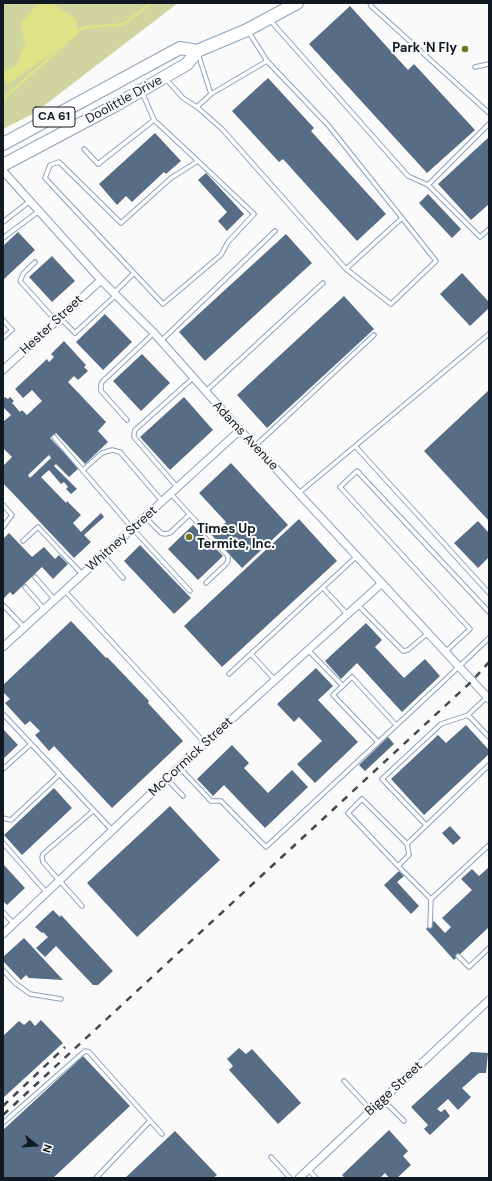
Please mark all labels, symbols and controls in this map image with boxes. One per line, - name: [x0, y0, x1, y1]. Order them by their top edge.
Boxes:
- place label: Park 'N Fly: [392, 41, 457, 57]
- marker: Park 'N Fly: [460, 44, 470, 54]
- street label: Doolittle Drive: [83, 73, 165, 127]
- road number: CA 61: [33, 107, 75, 127]
- street label: Hester Street: [17, 292, 87, 358]
- street label: Adams Avenue: [209, 398, 281, 474]
- street label: Whitney Street: [83, 503, 161, 575]
- place label: Times Up Termite, Inc.: [197, 522, 275, 553]
- marker: Times Up Termite, Inc.: [184, 532, 194, 542]
- street label: McCormick Street: [146, 714, 236, 800]
- street label: Bigge Street: [362, 1058, 426, 1120]
- north arrow: [16, 1125, 56, 1165]
- text: N: [40, 1143, 55, 1154]

